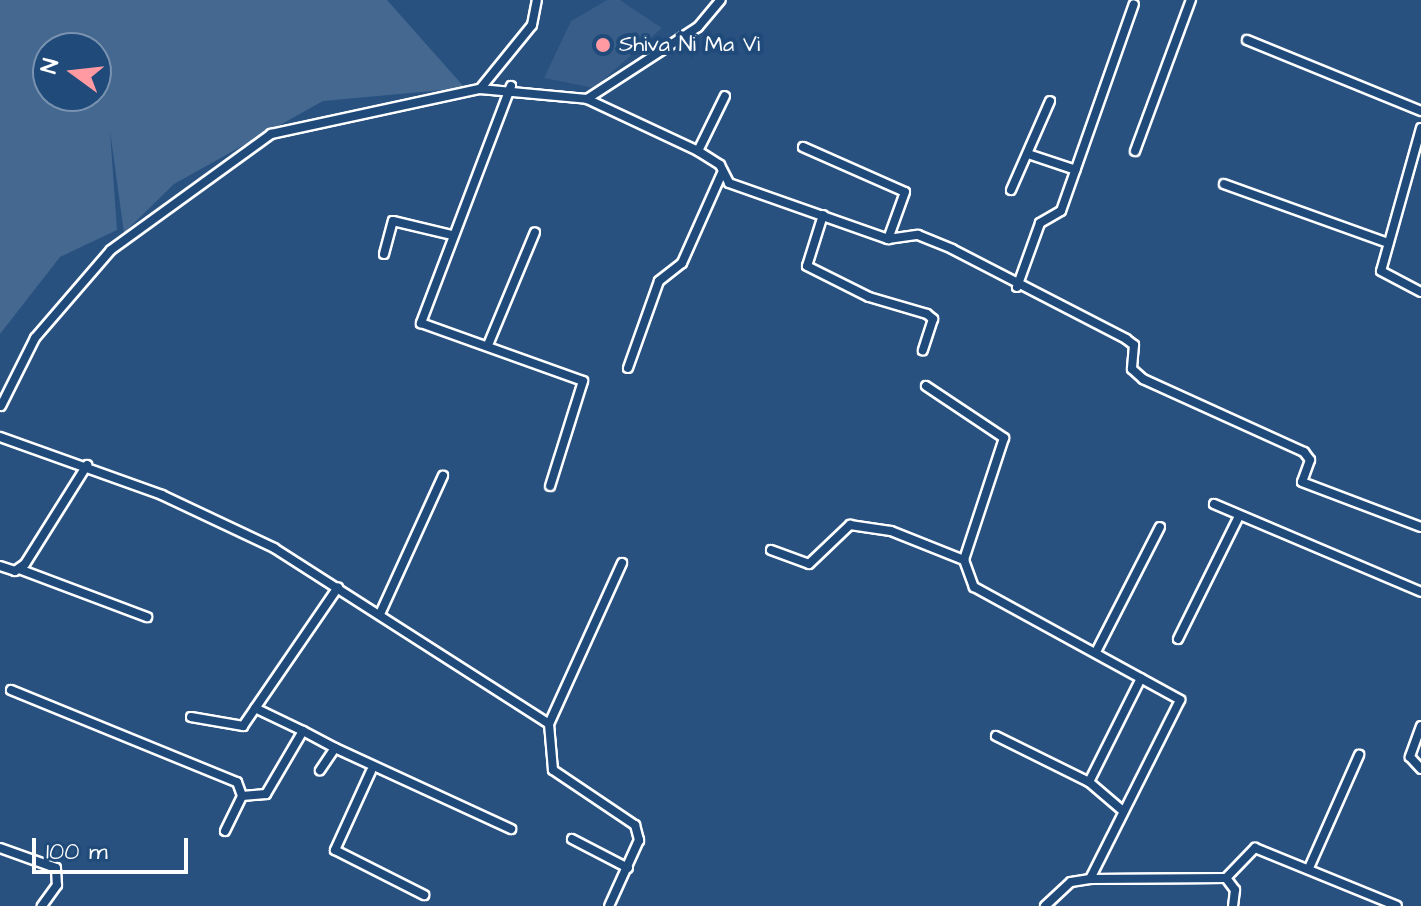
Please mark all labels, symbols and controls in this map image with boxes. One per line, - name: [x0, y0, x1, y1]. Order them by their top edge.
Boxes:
- north arrow: [32, 32, 112, 112]
- place label: Shiva Ni Ma Vi: [619, 32, 760, 58]
- marker: Shiva Ni Ma Vi: [594, 36, 612, 54]
- text: N: [34, 56, 67, 77]
- scale bar: [36, 822, 192, 872]
- text: 100 m: [46, 835, 108, 869]

